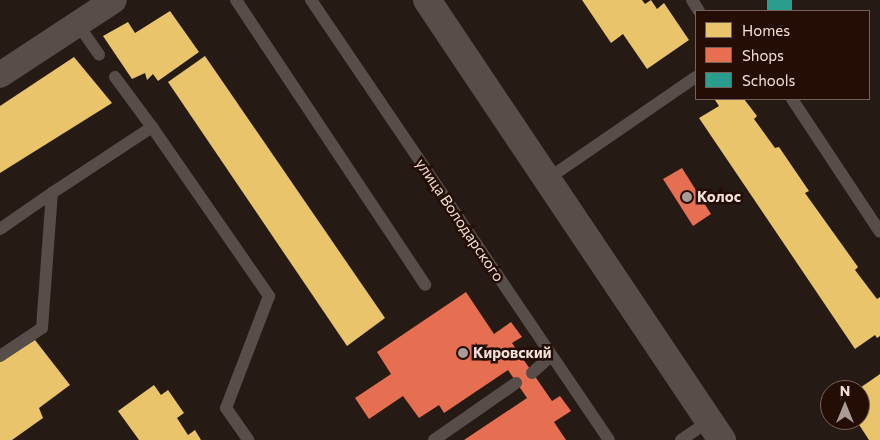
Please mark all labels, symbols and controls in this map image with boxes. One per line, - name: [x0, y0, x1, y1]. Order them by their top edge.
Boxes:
- legend: [695, 10, 870, 100]
- text: Homes: [742, 21, 790, 39]
- text: Shops: [742, 46, 784, 64]
- text: Schools: [742, 71, 795, 89]
- street label: улица Володарского: [412, 155, 508, 285]
- place label: Колос: [697, 188, 741, 206]
- marker: Колос: [681, 191, 693, 203]
- place label: Кировский: [473, 344, 552, 362]
- marker: Кировский: [457, 347, 469, 359]
- north arrow: [820, 380, 870, 430]
- text: N: [840, 382, 850, 399]

